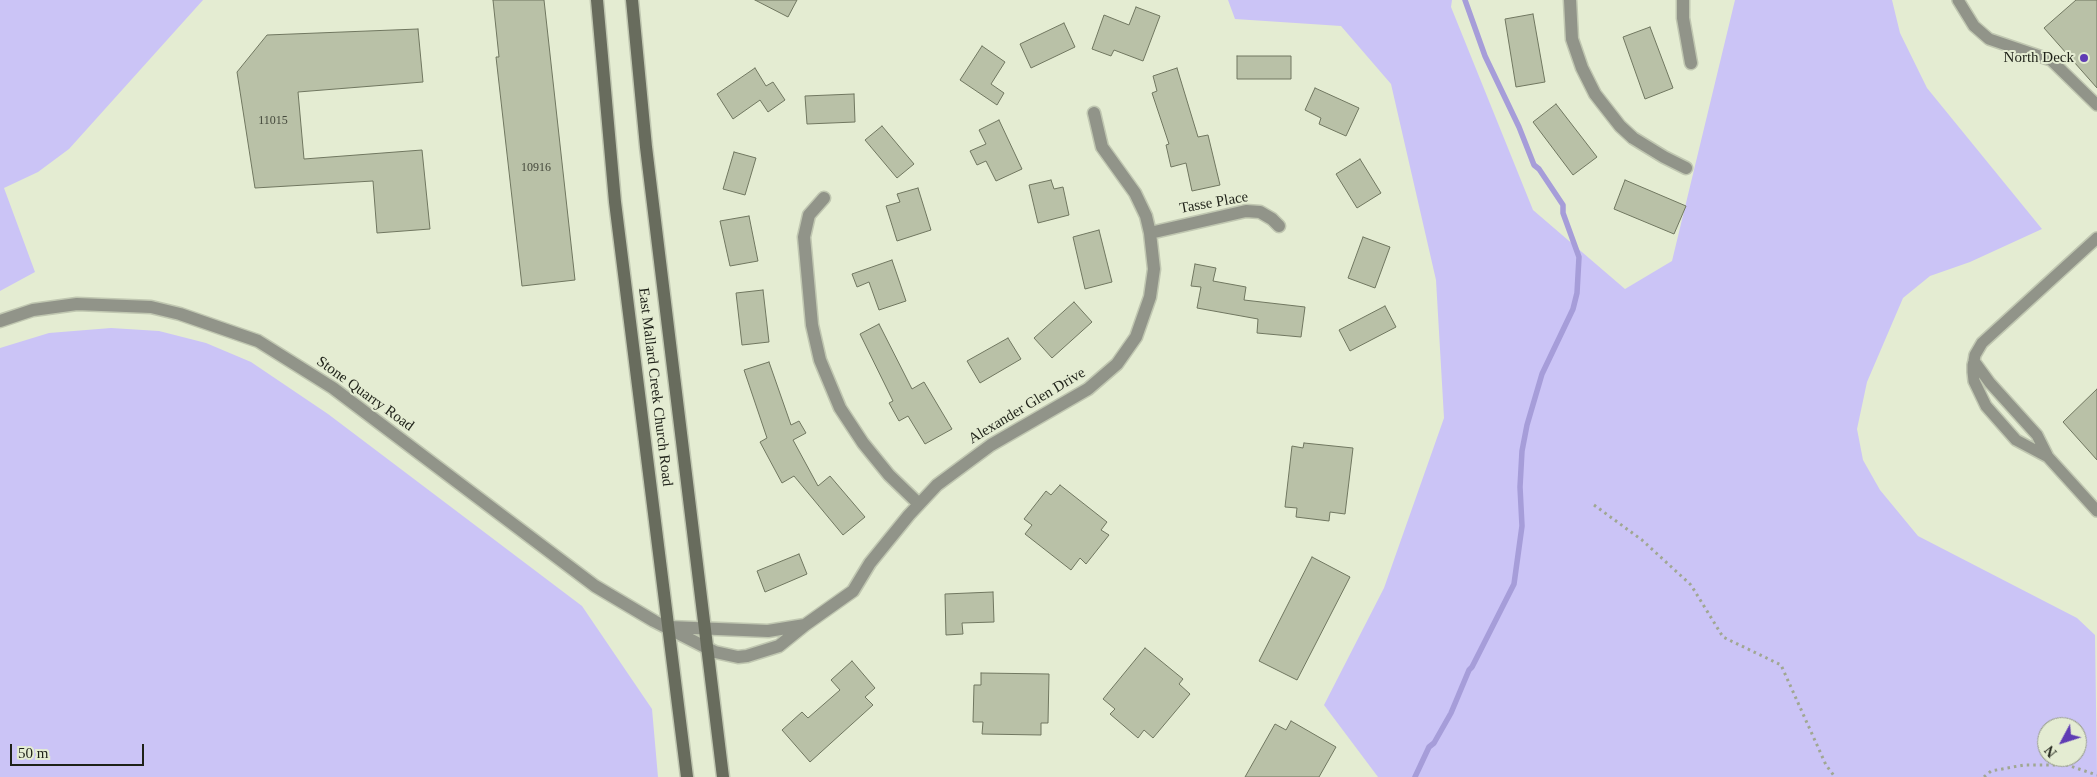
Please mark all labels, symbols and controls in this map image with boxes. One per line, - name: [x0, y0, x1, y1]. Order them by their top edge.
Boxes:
- place label: North Deck: [2004, 49, 2074, 67]
- marker: North Deck: [2078, 52, 2090, 64]
- house number: 11015: [258, 114, 288, 128]
- house number: 10916: [521, 161, 551, 175]
- street label: Tasse Place: [1178, 188, 1250, 218]
- street label: East Mallard Creek Church Road: [634, 287, 676, 487]
- street label: Stone Quarry Road: [313, 353, 417, 435]
- street label: Alexander Glen Drive: [965, 364, 1089, 448]
- north arrow: [2037, 717, 2087, 767]
- scale bar: [12, 734, 146, 766]
- text: N: [2042, 743, 2060, 760]
- text: 50 m: [18, 745, 48, 761]

